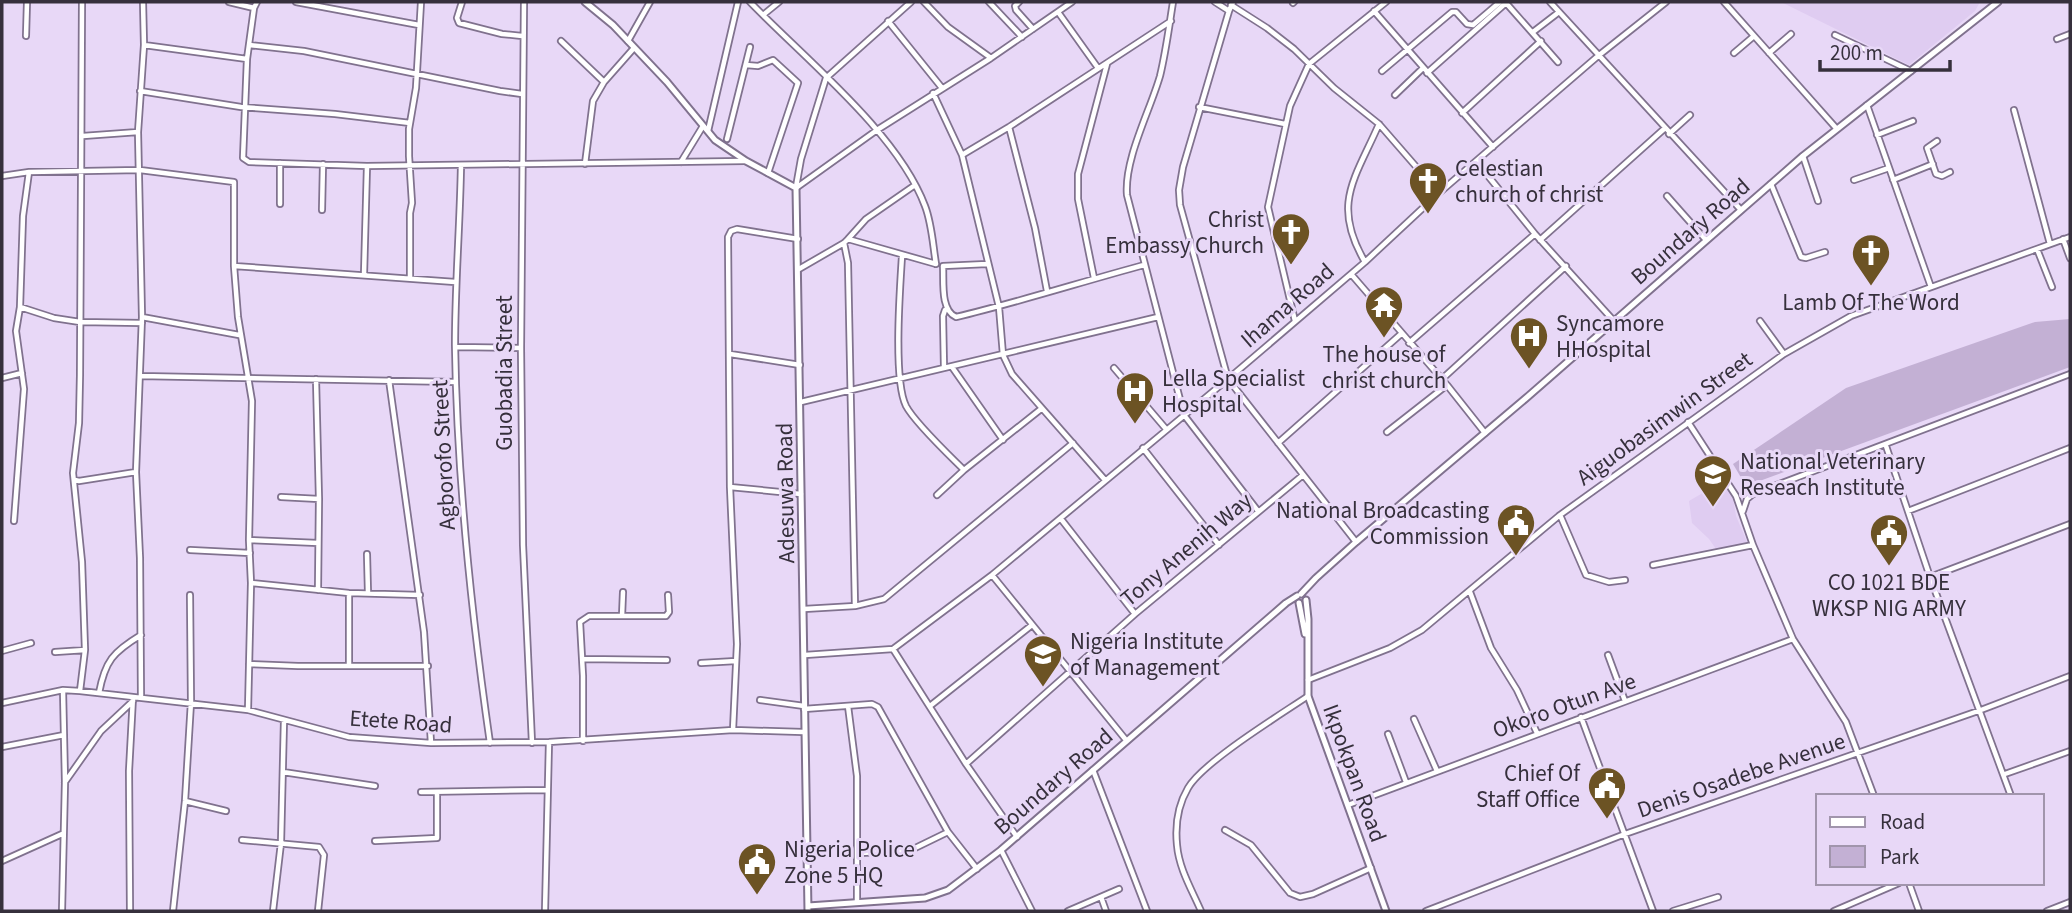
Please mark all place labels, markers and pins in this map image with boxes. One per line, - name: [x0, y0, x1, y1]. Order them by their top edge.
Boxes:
- place label: Celestian church of christ: [1455, 152, 1603, 211]
- church icon: Celestian church of christ: [1407, 160, 1449, 215]
- place label: Christ Embassy Church: [1105, 203, 1264, 262]
- church icon: Christ Embassy Church: [1270, 211, 1312, 266]
- church icon: Lamb Of The Word: [1850, 232, 1892, 287]
- temple icon: The house of christ church: [1363, 284, 1405, 339]
- place label: Lamb Of The Word: [1782, 286, 1960, 319]
- place label: Syncamore HHospital: [1556, 307, 1664, 366]
- hospital icon: Syncamore HHospital: [1508, 315, 1550, 370]
- place label: The house of christ church: [1322, 338, 1447, 397]
- place label: Lella Specialist Hospital: [1162, 362, 1305, 421]
- hospital icon: Lella Specialist Hospital: [1114, 370, 1156, 425]
- place label: National Veterinary Reseach Institute: [1740, 445, 1926, 504]
- school or university icon: National Veterinary Reseach Institute: [1692, 453, 1734, 508]
- place label: National Broadcasting Commission: [1276, 494, 1489, 553]
- public building icon: National Broadcasting Commission: [1495, 502, 1537, 557]
- public building icon: CO 1021 BDE WKSP NIG ARMY: [1868, 512, 1910, 567]
- place label: CO 1021 BDE WKSP NIG ARMY: [1812, 566, 1966, 625]
- place label: Nigeria Institute of Management: [1070, 625, 1223, 684]
- school or university icon: Nigeria Institute of Management: [1022, 633, 1064, 688]
- place label: Chief Of Staff Office: [1476, 757, 1581, 816]
- public building icon: Chief Of Staff Office: [1586, 765, 1628, 820]
- place label: Nigeria Police Zone 5 HQ: [784, 833, 915, 892]
- public building icon: Nigeria Police Zone 5 HQ: [736, 841, 778, 896]

